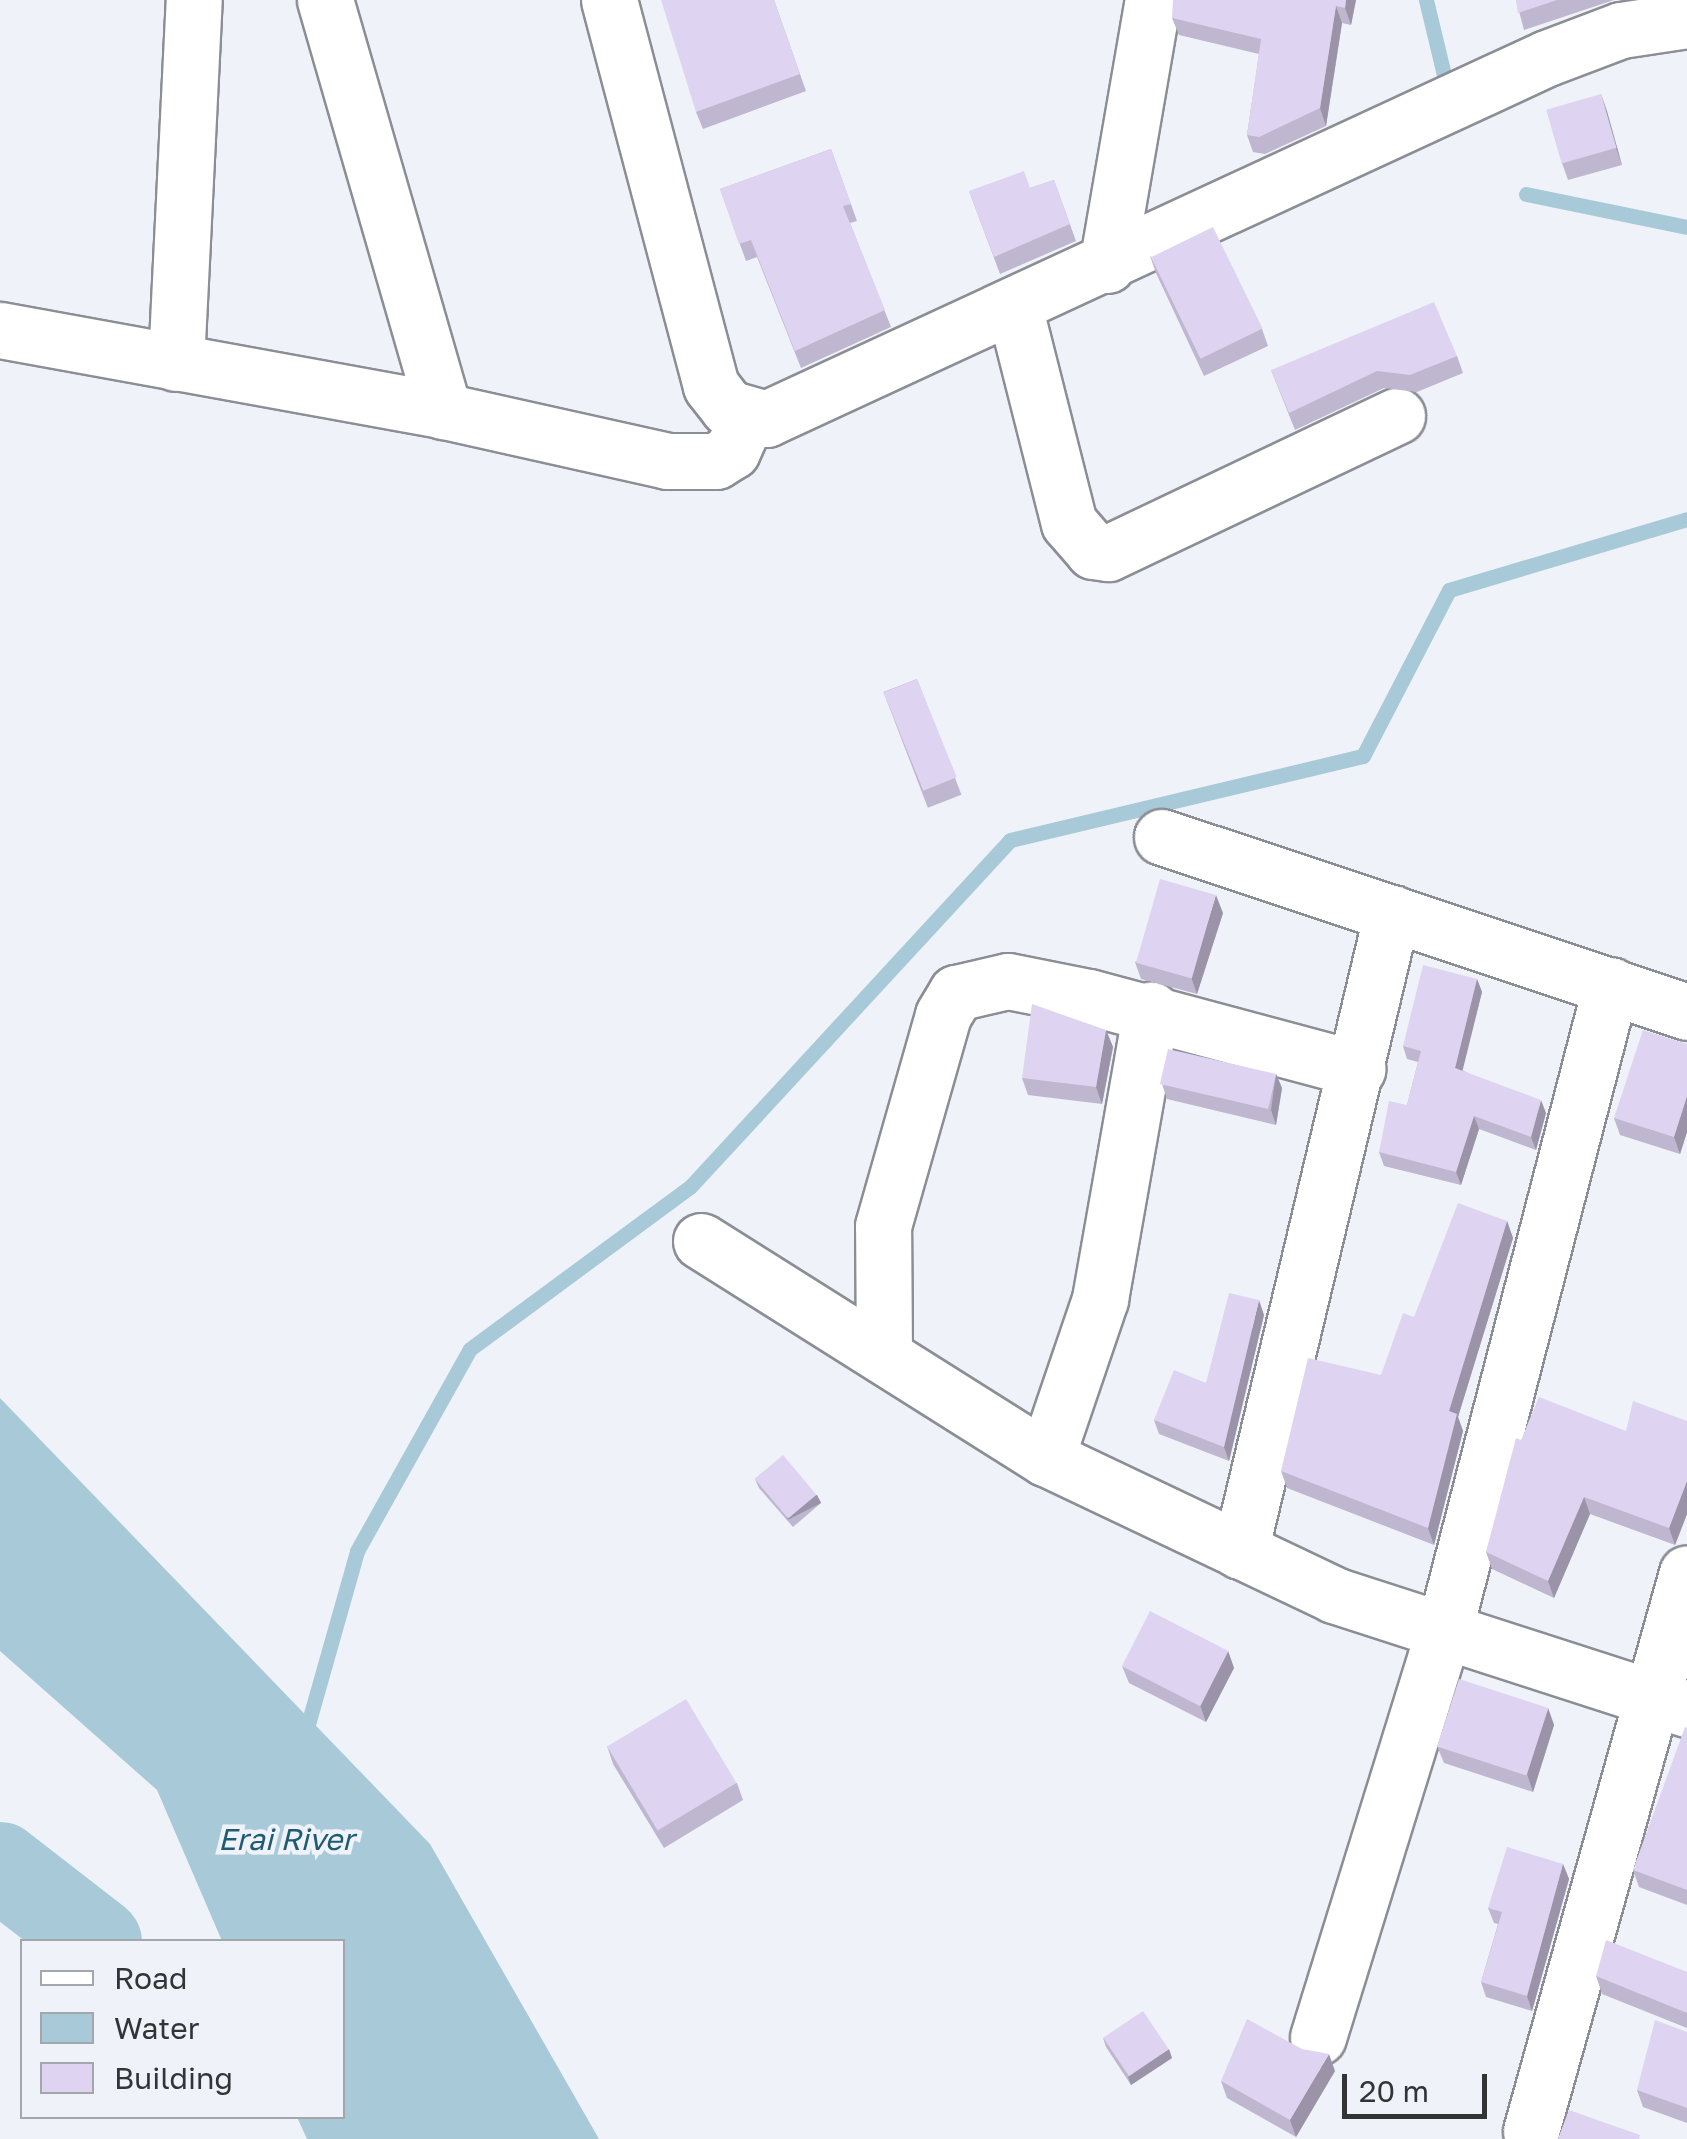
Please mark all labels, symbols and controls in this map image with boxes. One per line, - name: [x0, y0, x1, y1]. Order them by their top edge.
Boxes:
- water label: Erai River: [218, 1821, 354, 1857]
- legend: [20, 1939, 345, 2119]
- text: Road: [114, 1960, 188, 1996]
- text: Water: [114, 2010, 199, 2046]
- scale bar: [1347, 2054, 1492, 2116]
- text: Building: [114, 2060, 233, 2096]
- text: 20 m: [1359, 2073, 1429, 2109]

